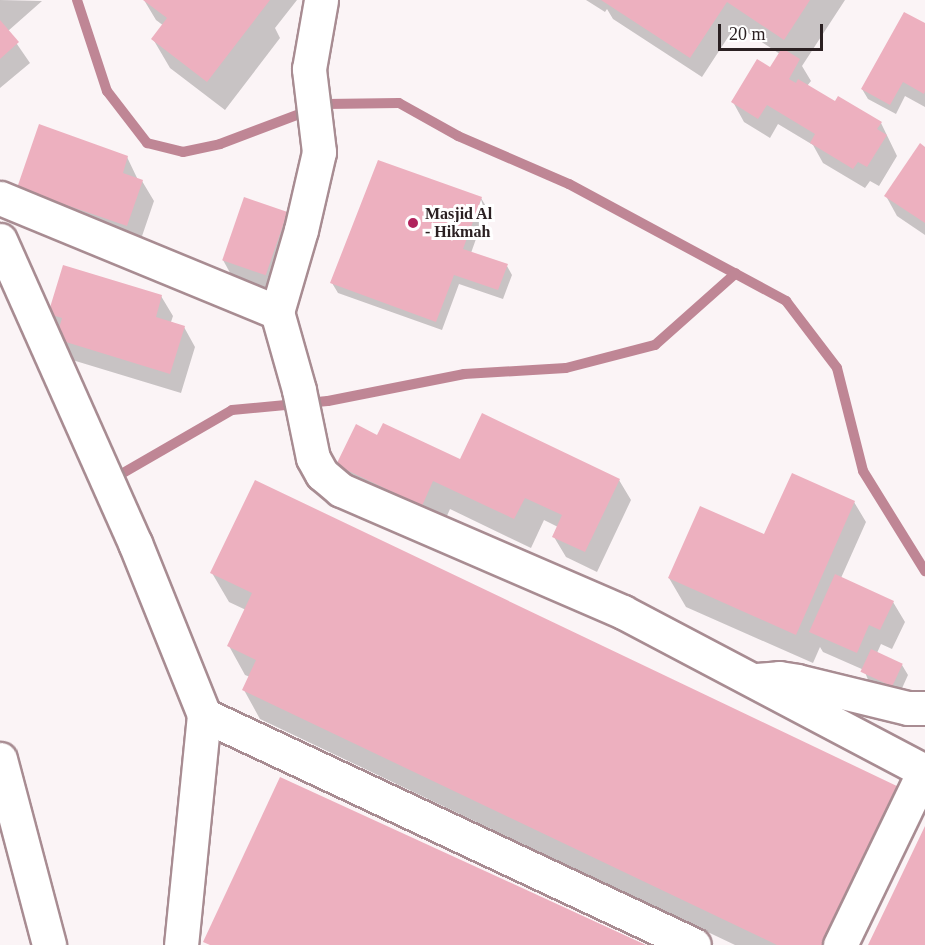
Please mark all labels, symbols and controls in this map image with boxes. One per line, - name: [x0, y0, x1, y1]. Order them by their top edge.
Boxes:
- scale bar: [721, 12, 826, 50]
- text: 20 m: [729, 24, 766, 44]
- place label: Masjid Al - Hikmah: [425, 204, 493, 242]
- marker: Masjid Al - Hikmah: [406, 216, 420, 230]

